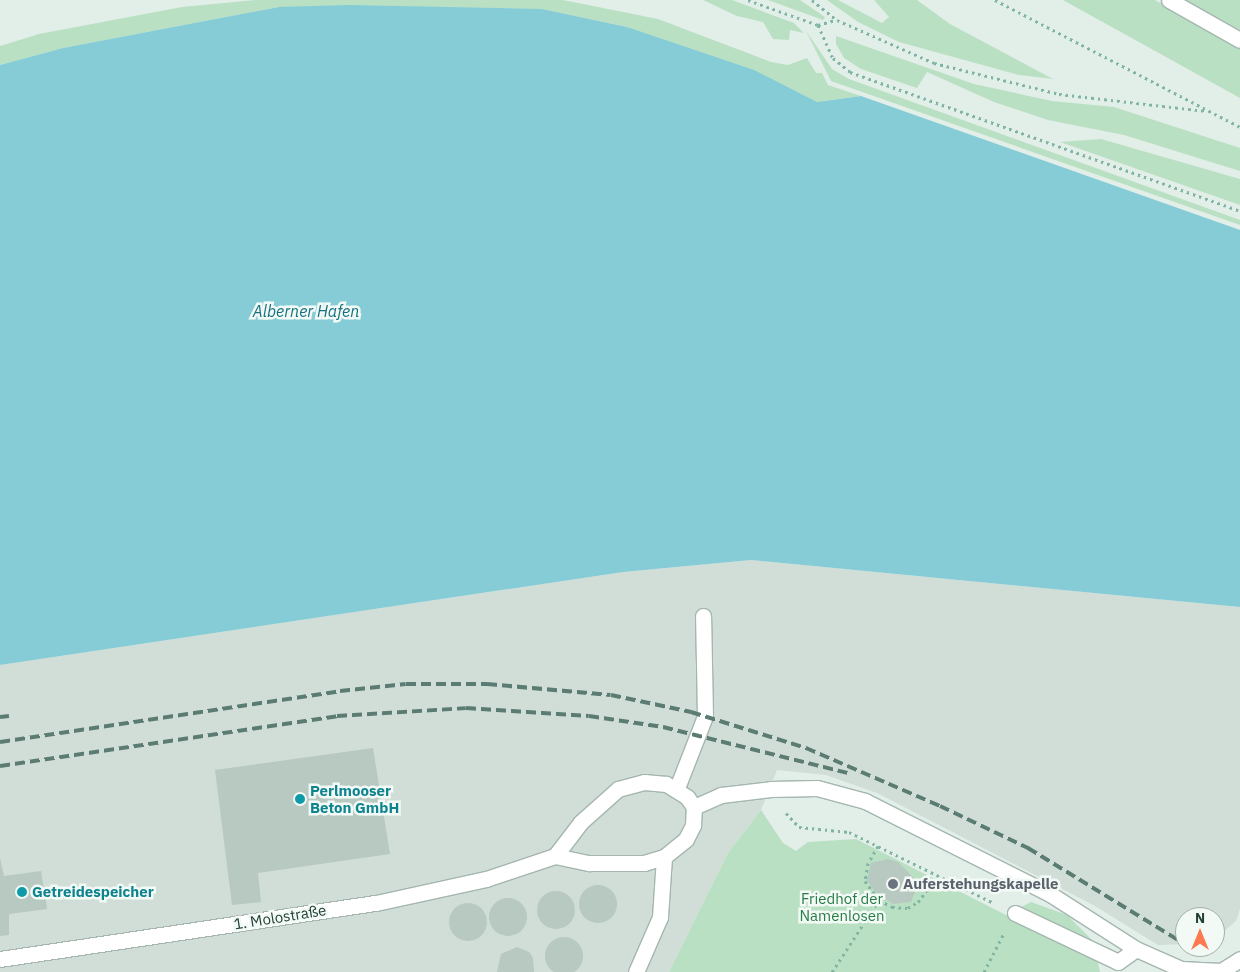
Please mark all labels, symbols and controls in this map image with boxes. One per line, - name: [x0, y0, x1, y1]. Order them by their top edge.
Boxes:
- water label: Alberner Hafen: [253, 301, 359, 321]
- place label: Perlmooser Beton GmbH: [310, 781, 399, 816]
- marker: Perlmooser Beton GmbH: [294, 793, 306, 805]
- place label: Auferstehungskapelle: [903, 875, 1058, 893]
- marker: Auferstehungskapelle: [887, 878, 899, 890]
- place label: Getreidespeicher: [32, 883, 154, 901]
- marker: Getreidespeicher: [16, 886, 28, 898]
- park label: Friedhof der Namenlosen: [799, 889, 885, 924]
- street label: 1. Molostraße: [232, 901, 328, 933]
- north arrow: [1175, 907, 1225, 957]
- text: N: [1195, 909, 1205, 927]

